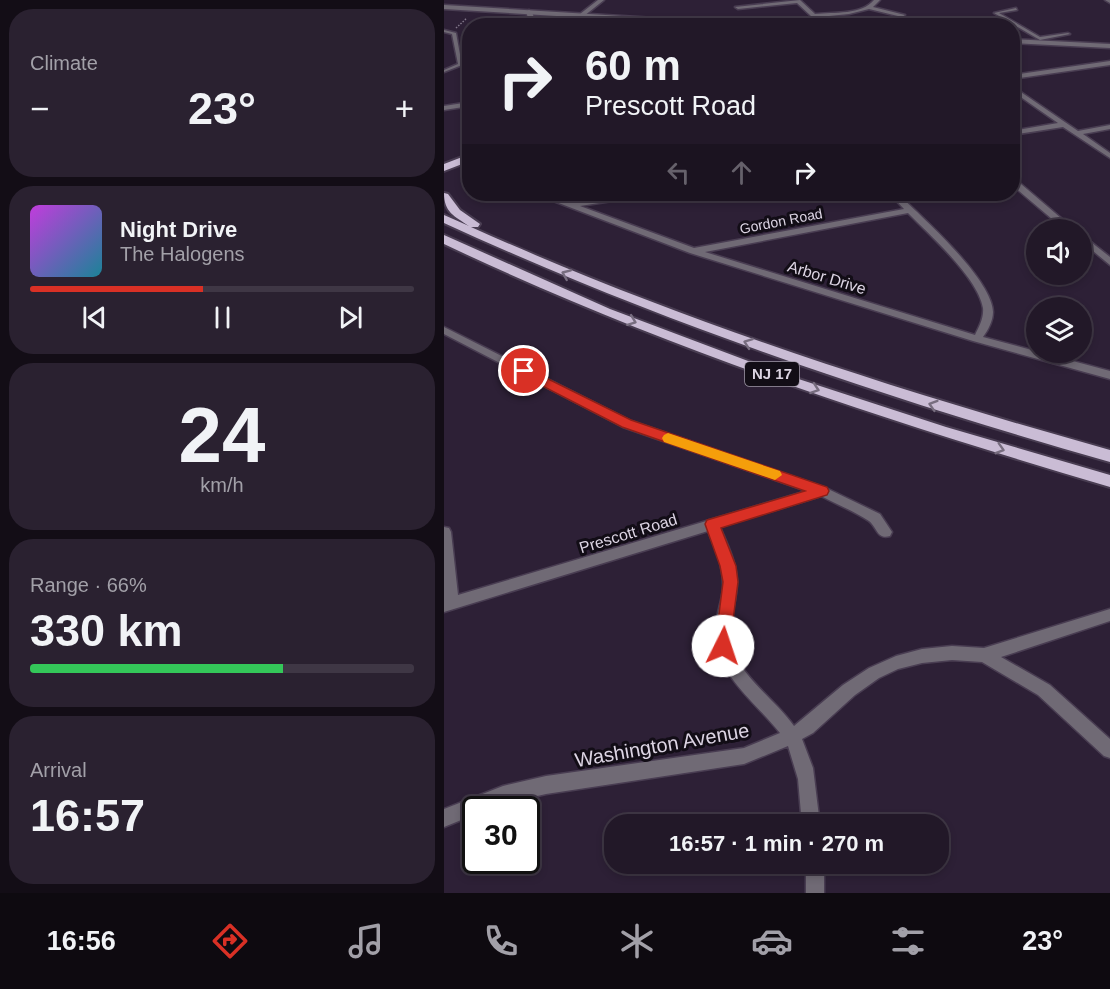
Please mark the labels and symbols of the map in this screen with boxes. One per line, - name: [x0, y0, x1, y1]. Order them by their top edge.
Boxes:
- street label: Gordon Road: [738, 205, 824, 237]
- street label: Arbor Drive: [786, 258, 868, 297]
- one-way arrow: [561, 269, 572, 281]
- one-way arrow: [626, 314, 637, 326]
- one-way arrow: [743, 338, 754, 351]
- pin: [498, 345, 549, 396]
- road number: NJ 17: [745, 362, 799, 386]
- one-way arrow: [809, 381, 820, 394]
- one-way arrow: [928, 400, 939, 412]
- one-way arrow: [995, 442, 1005, 454]
- street label: Prescott Road: [577, 511, 679, 556]
- position arrow: [691, 614, 755, 678]
- street label: Washington Avenue: [573, 719, 751, 771]
- speed limit sign: 30: [462, 796, 540, 874]

